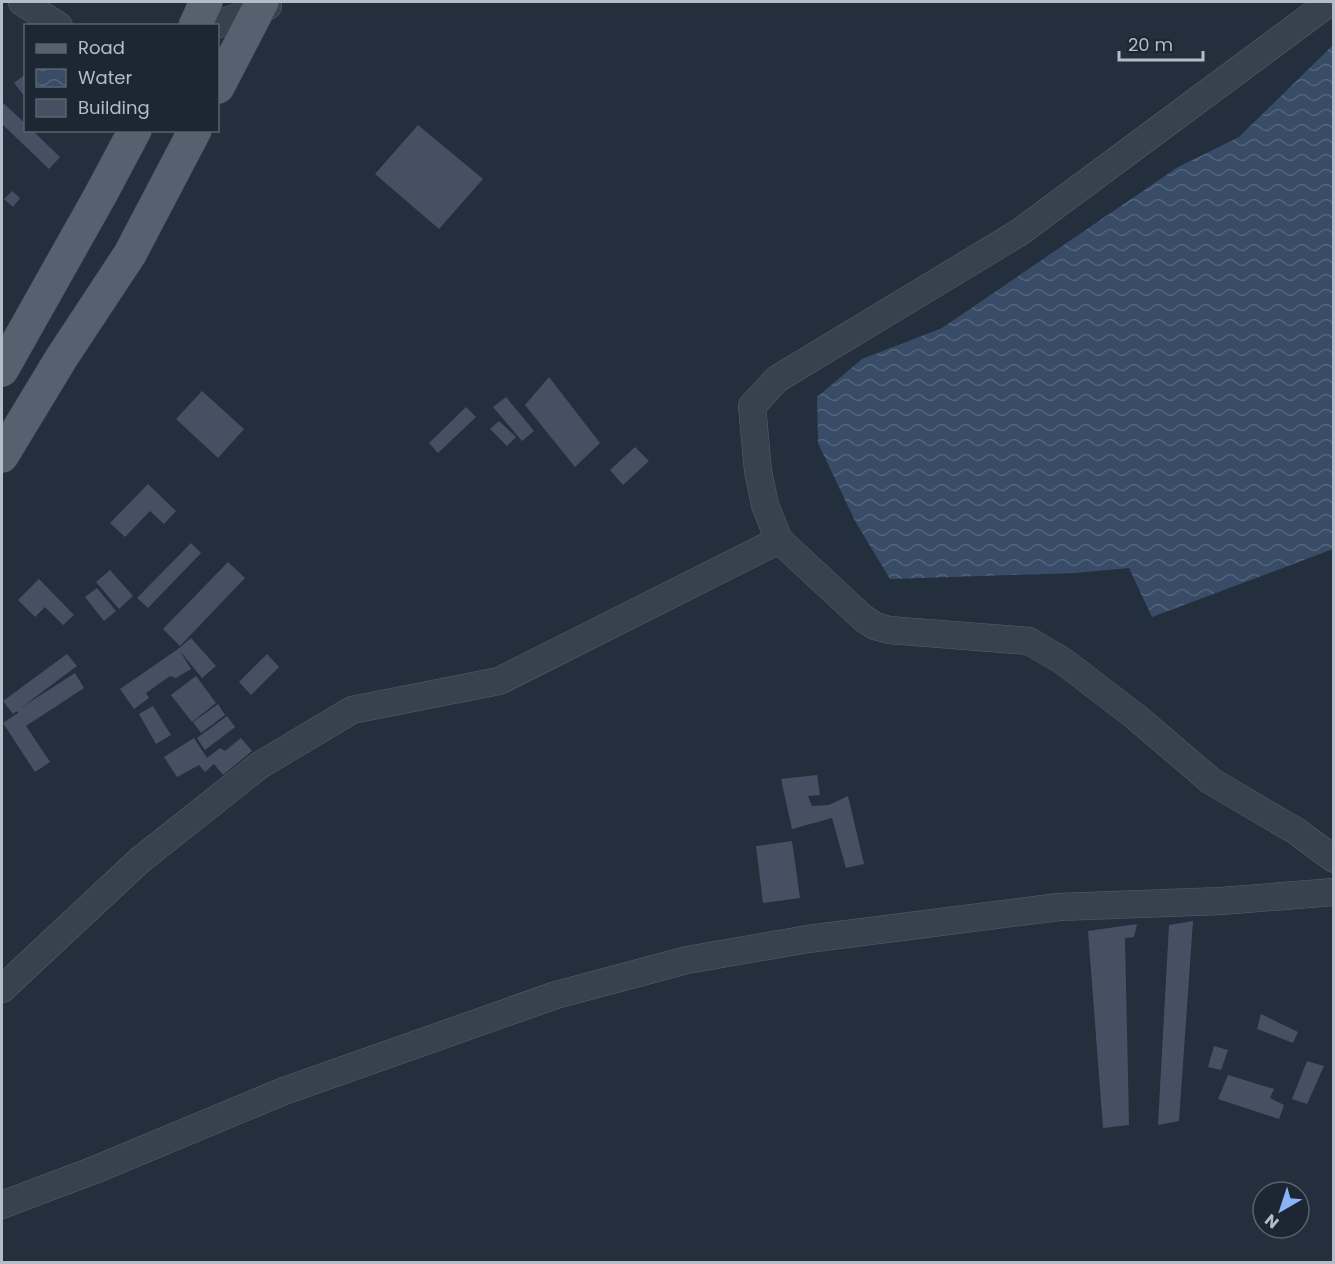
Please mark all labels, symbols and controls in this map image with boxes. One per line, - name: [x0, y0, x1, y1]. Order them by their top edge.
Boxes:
- legend: [24, 24, 219, 132]
- scale bar: [1119, 24, 1203, 62]
- text: 20 m: [1128, 32, 1173, 57]
- text: Road: [78, 35, 125, 60]
- text: Water: [78, 65, 132, 90]
- text: Building: [78, 95, 150, 120]
- north arrow: [1251, 1180, 1311, 1240]
- text: N: [1260, 1209, 1284, 1234]

